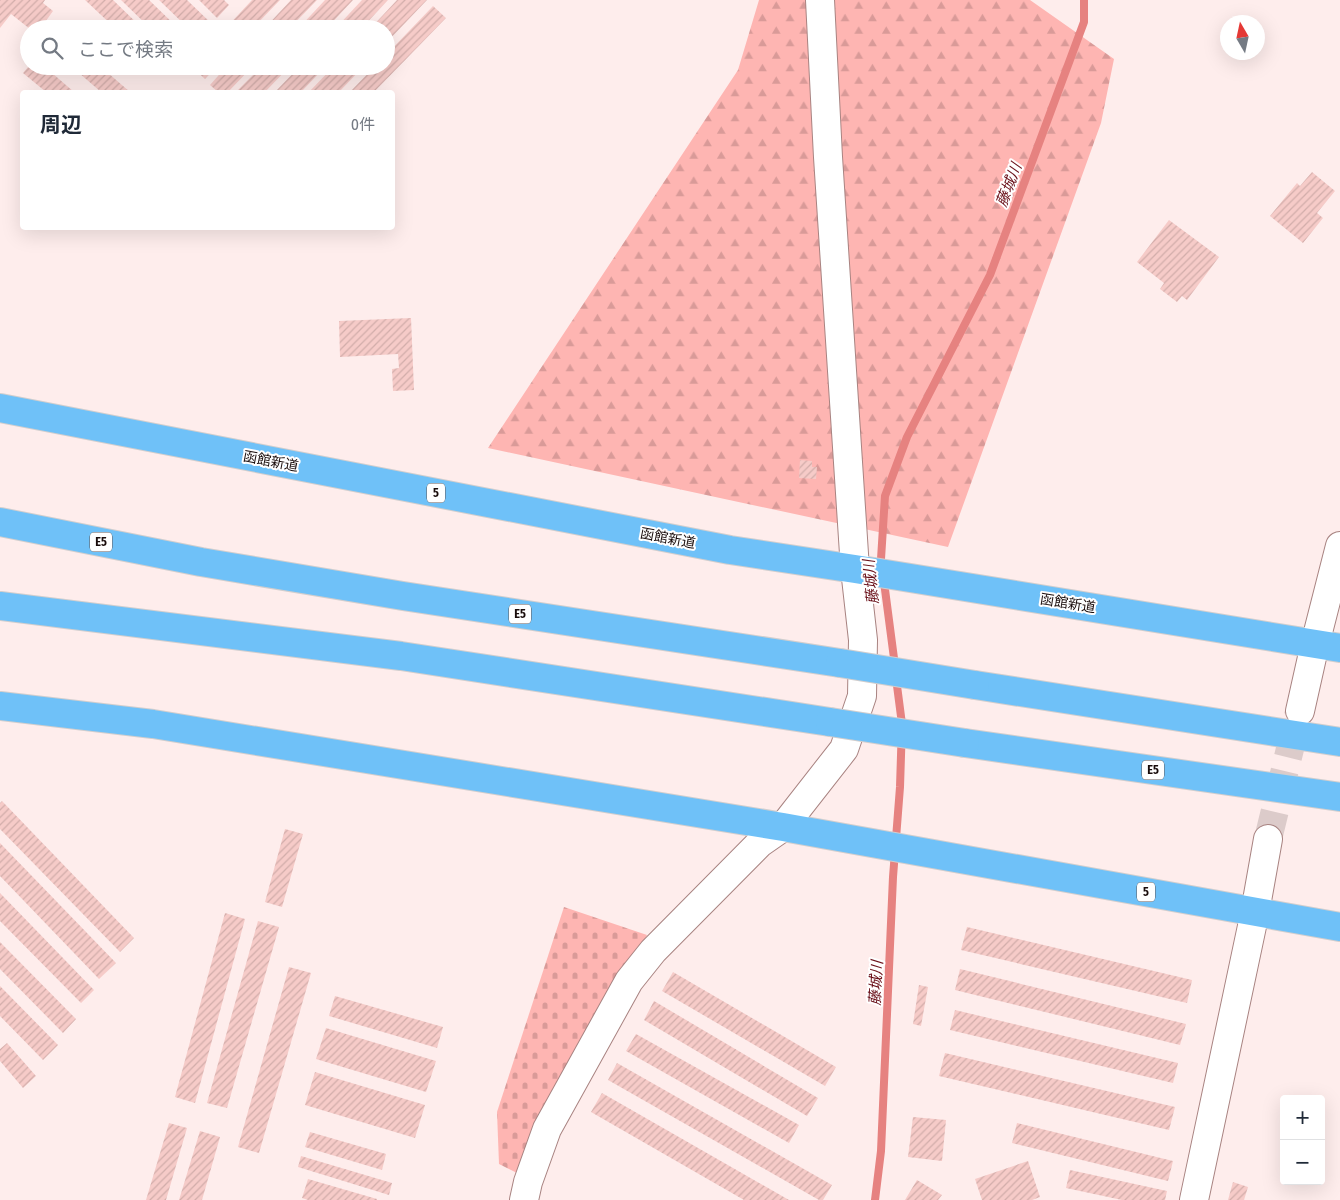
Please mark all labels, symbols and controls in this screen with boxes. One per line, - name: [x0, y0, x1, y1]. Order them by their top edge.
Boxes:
- north arrow: [1220, 15, 1265, 60]
- search box: [20, 20, 395, 75]
- icon: search: [38, 34, 66, 62]
- text: ここで検索: [78, 38, 173, 61]
- text: 周辺: [40, 112, 82, 138]
- text: 0件: [351, 115, 375, 134]
- water label: 藤城川: [993, 159, 1026, 209]
- street label: 函館新道: [242, 448, 300, 475]
- road number: 5: [427, 483, 445, 502]
- street label: 函館新道: [639, 525, 697, 552]
- road number: E5: [90, 532, 112, 552]
- water label: 藤城川: [859, 557, 882, 605]
- street label: 函館新道: [1039, 591, 1097, 616]
- road number: E5: [509, 604, 531, 624]
- road number: E5: [1142, 760, 1164, 780]
- road number: 5: [1137, 882, 1155, 902]
- water label: 藤城川: [866, 958, 886, 1006]
- map controls: [1280, 1095, 1325, 1185]
- button: +: [1280, 1095, 1325, 1140]
- button: −: [1280, 1140, 1325, 1185]

